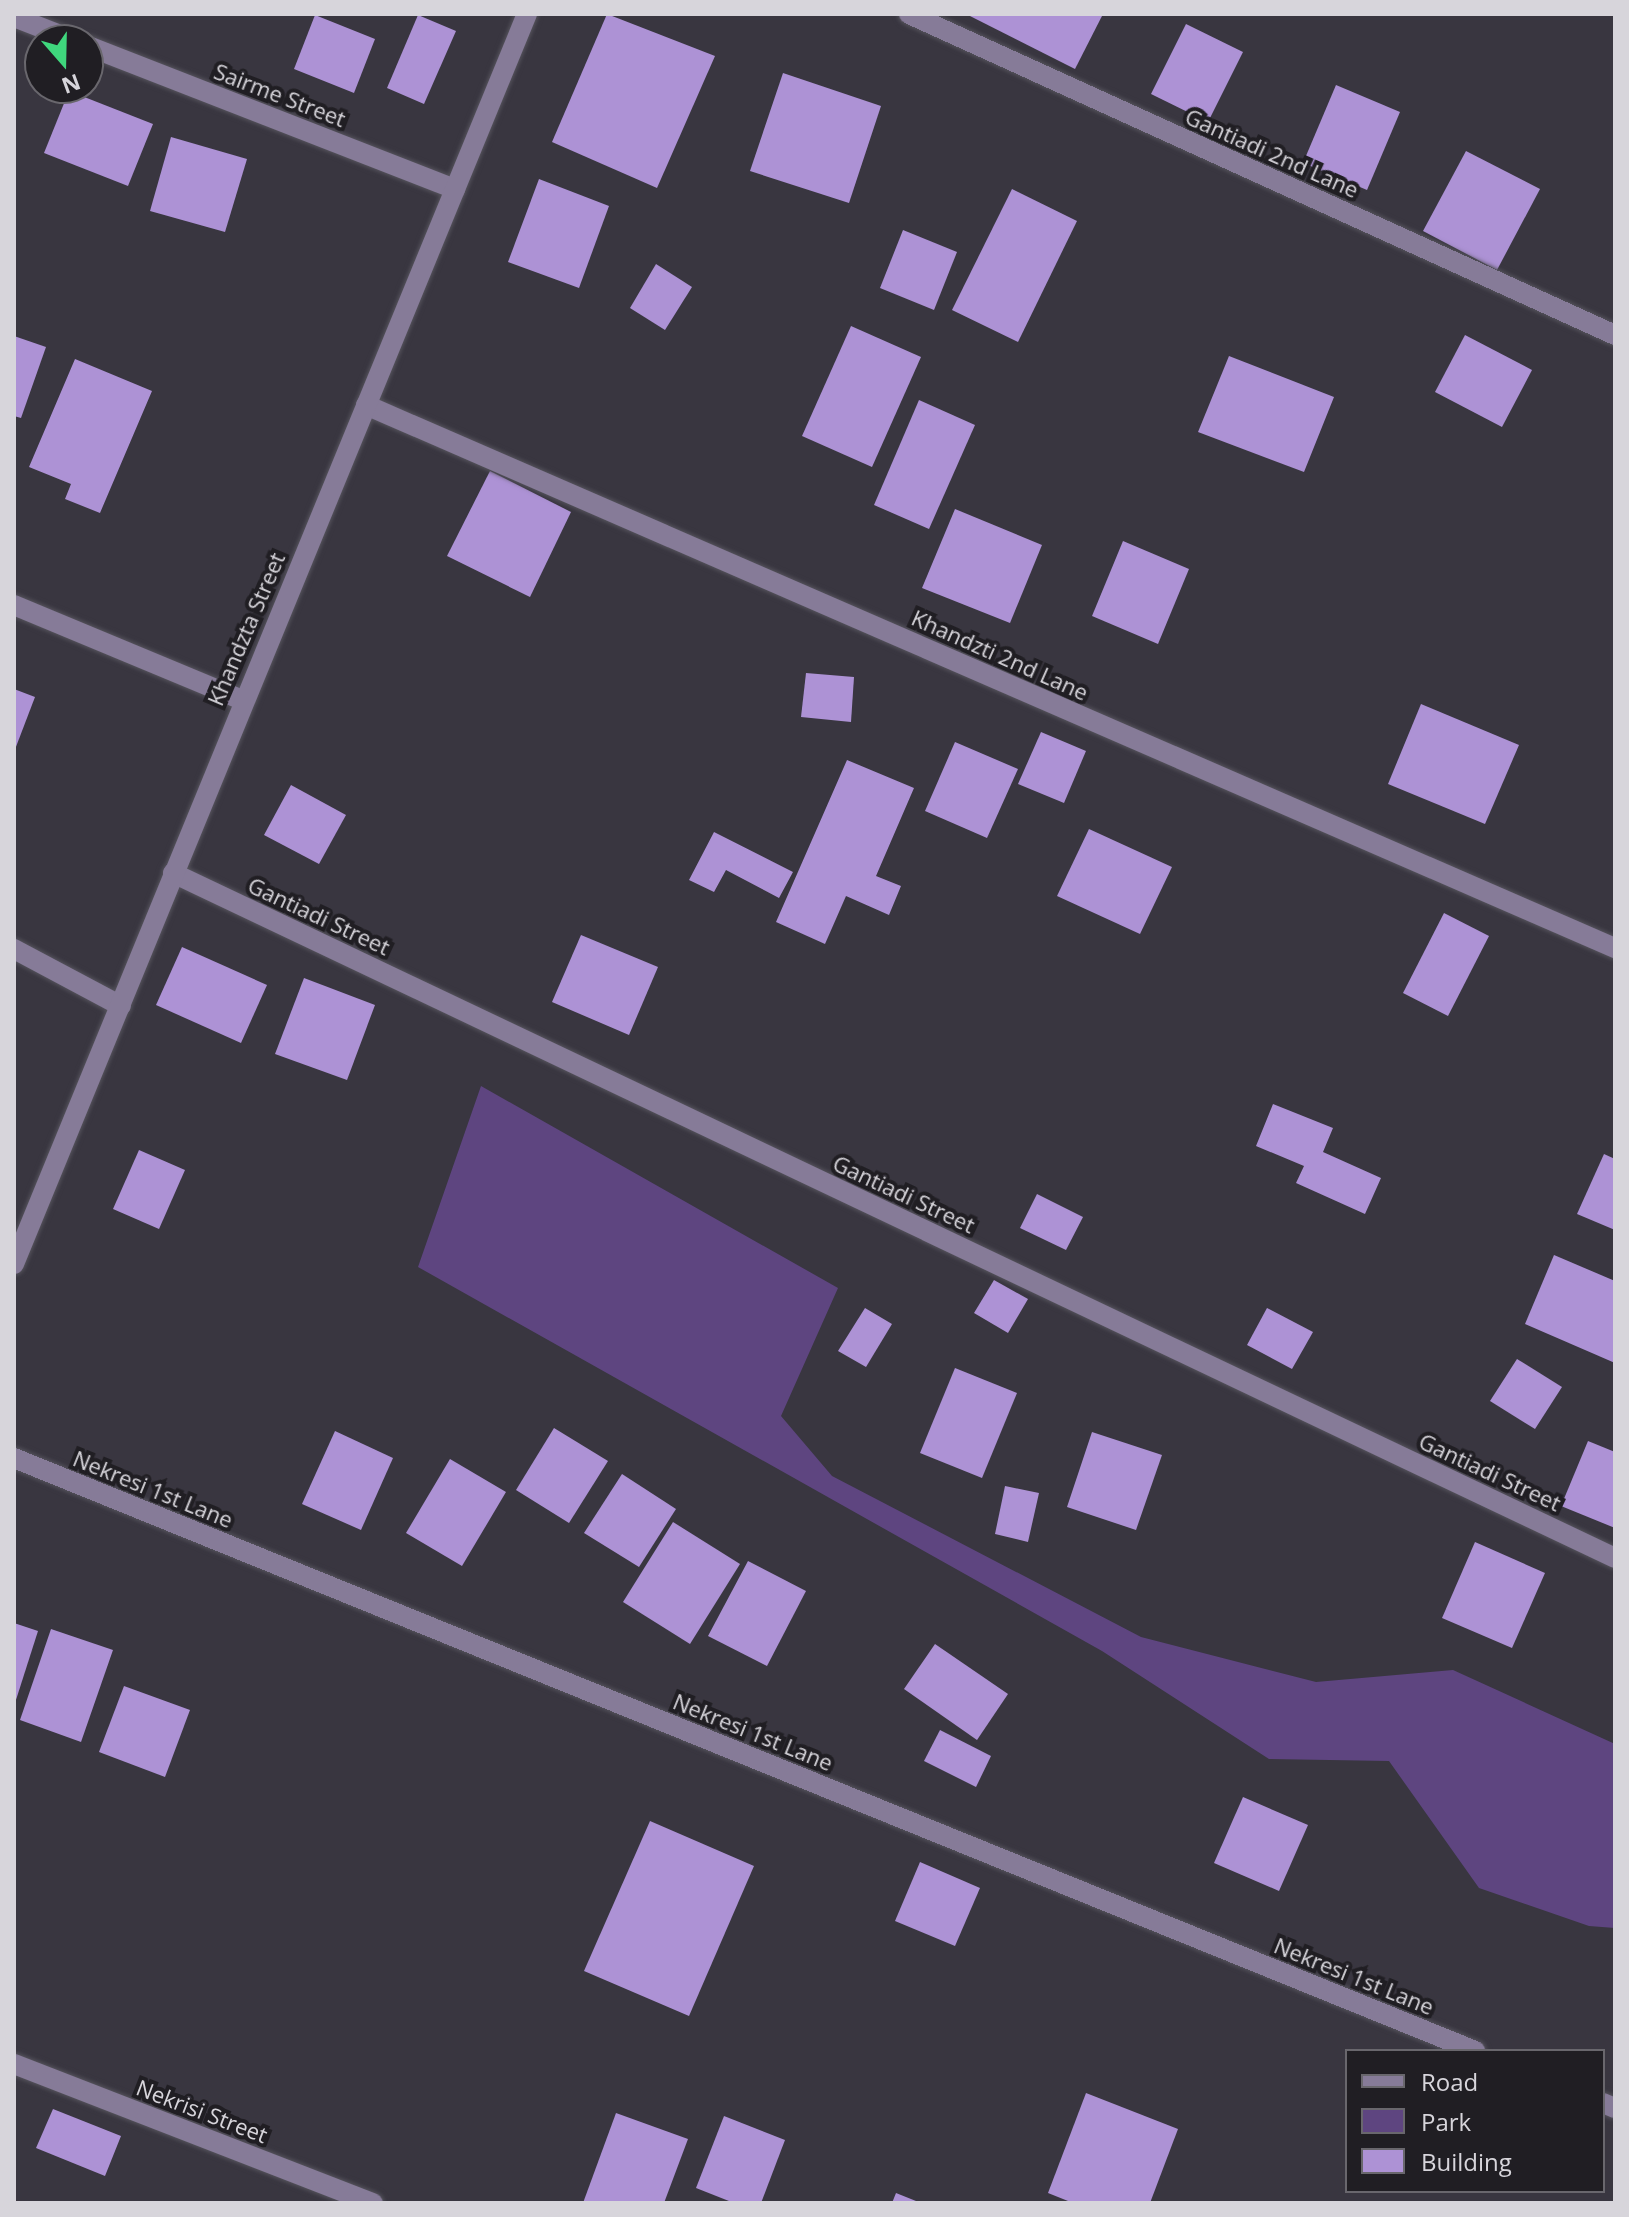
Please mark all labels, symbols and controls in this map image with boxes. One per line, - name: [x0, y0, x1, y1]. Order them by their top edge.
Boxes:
- north arrow: [24, 24, 104, 104]
- street label: Sairme Street: [211, 58, 349, 132]
- text: N: [58, 68, 85, 102]
- street label: Gantiadi 2nd Lane: [1181, 103, 1363, 203]
- street label: Khandzta Street: [202, 549, 290, 709]
- street label: Khandzti 2nd Lane: [908, 604, 1092, 706]
- street label: Gantiadi Street: [244, 872, 394, 960]
- street label: Gantiadi Street: [829, 1150, 979, 1238]
- street label: Gantiadi Street: [1415, 1428, 1565, 1516]
- street label: Nekresi 1st Lane: [69, 1445, 237, 1533]
- street label: Nekresi 1st Lane: [669, 1688, 837, 1776]
- street label: Nekresi 1st Lane: [1270, 1932, 1438, 2020]
- legend: [1345, 2049, 1605, 2193]
- text: Road: [1421, 2065, 1478, 2098]
- street label: Nekrisi Street: [133, 2074, 271, 2148]
- text: Park: [1421, 2105, 1471, 2138]
- text: Building: [1421, 2145, 1512, 2178]

